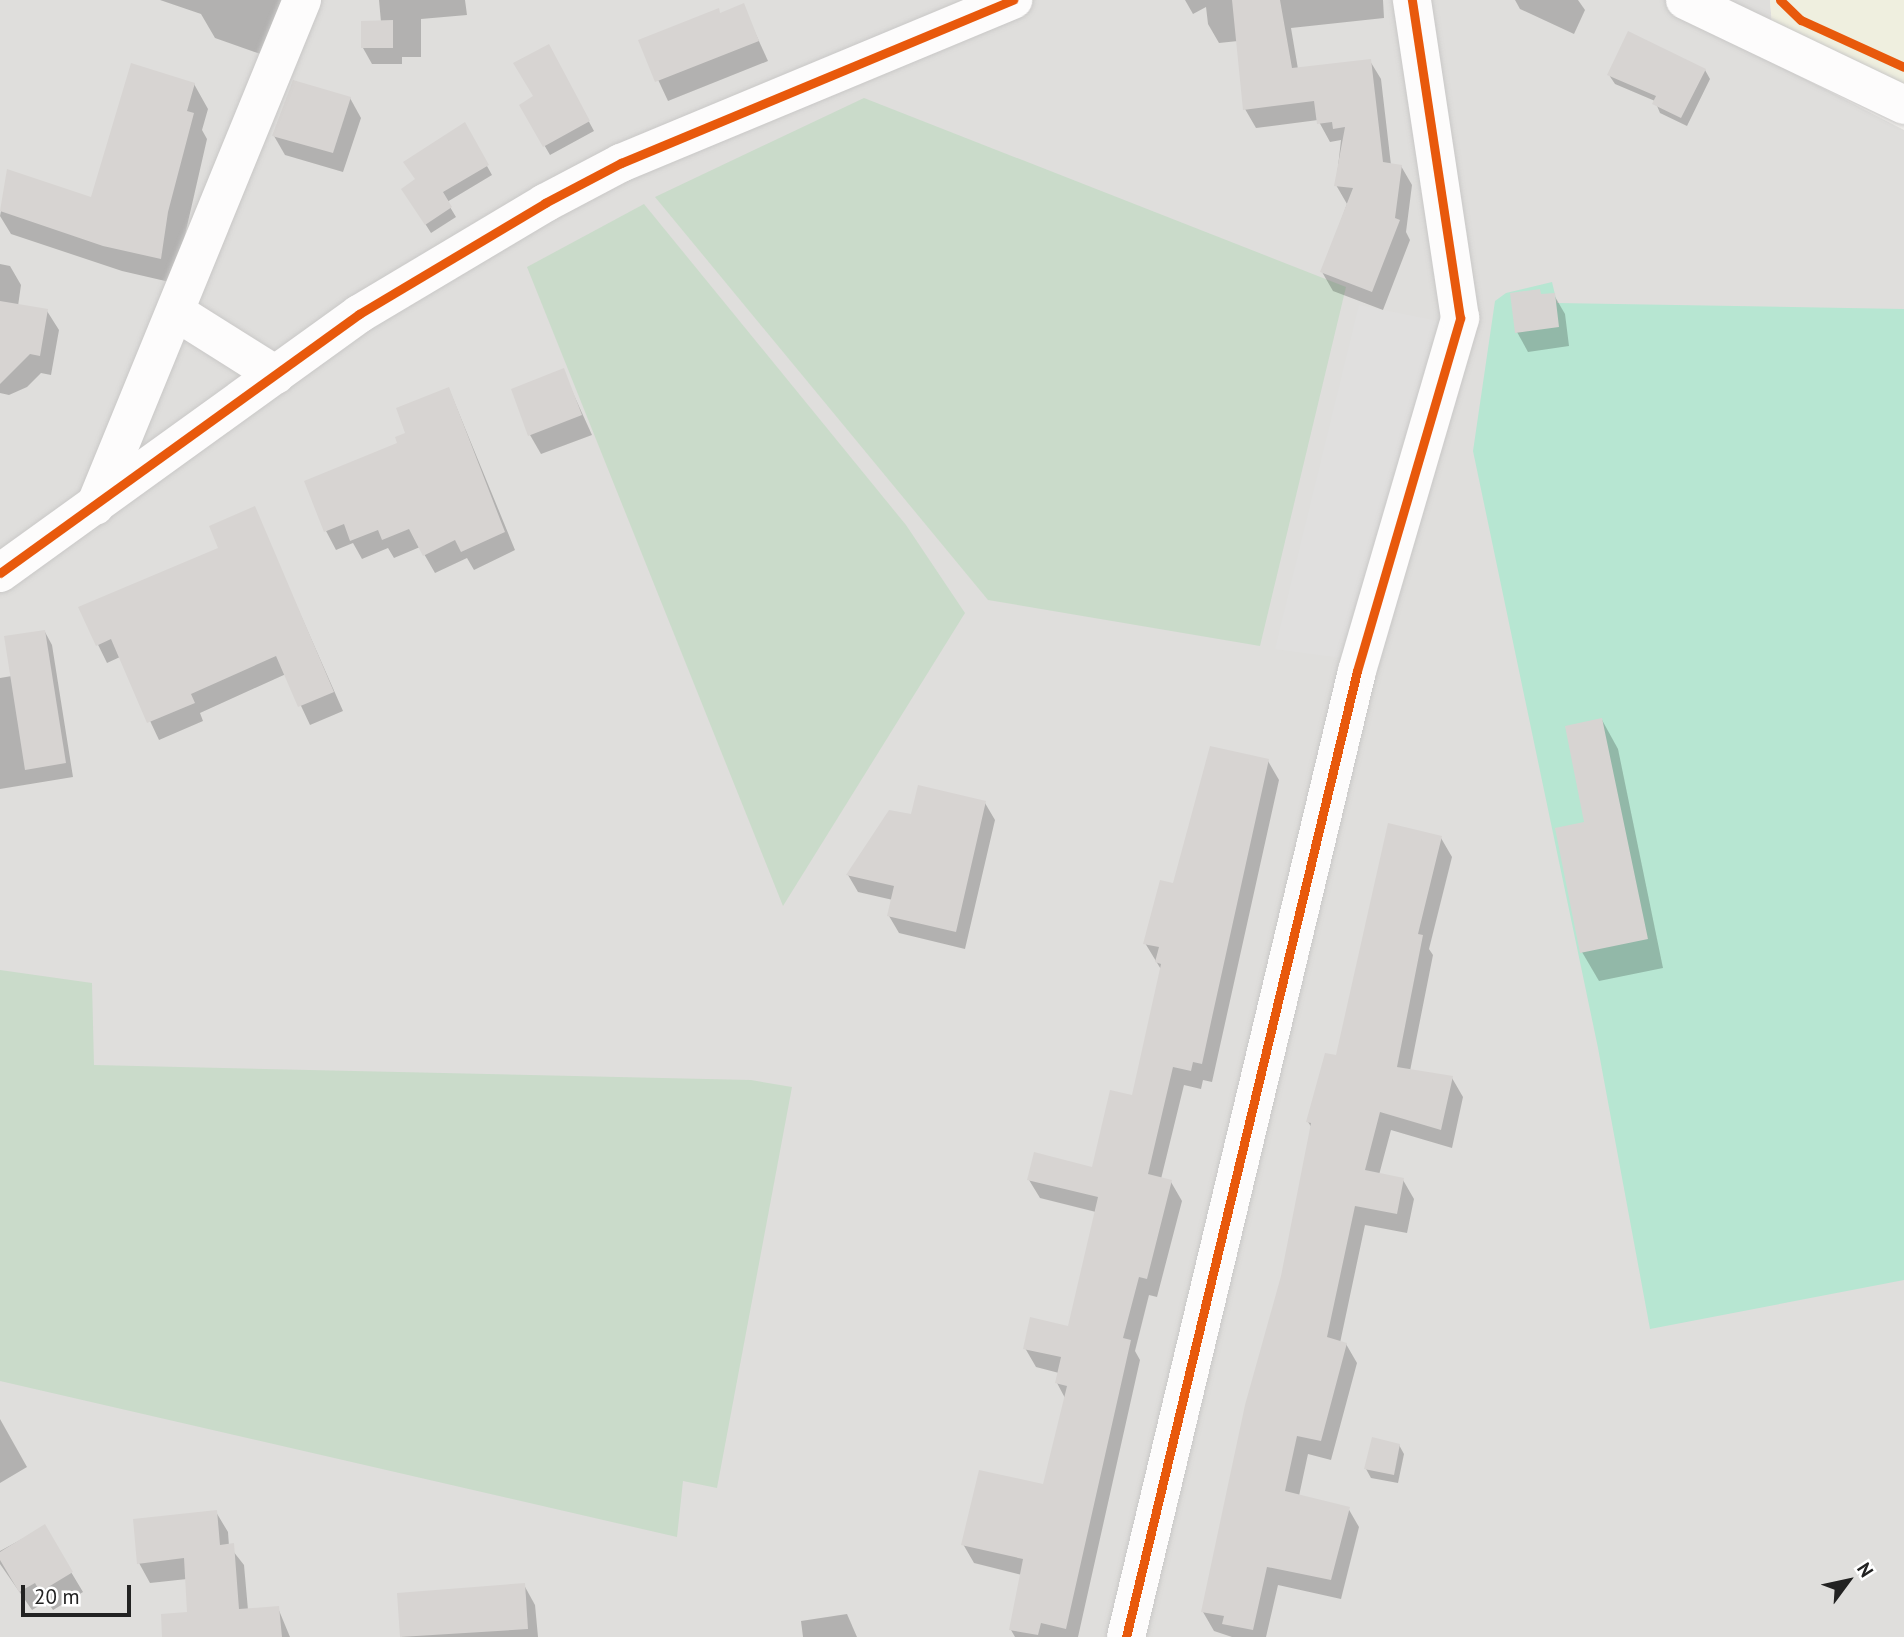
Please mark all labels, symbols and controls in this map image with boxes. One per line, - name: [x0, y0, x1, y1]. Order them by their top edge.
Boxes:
- north arrow: [1813, 1546, 1883, 1616]
- text: N: [1852, 1558, 1879, 1581]
- scale bar: [24, 1570, 135, 1614]
- text: 20 m: [34, 1583, 80, 1610]

